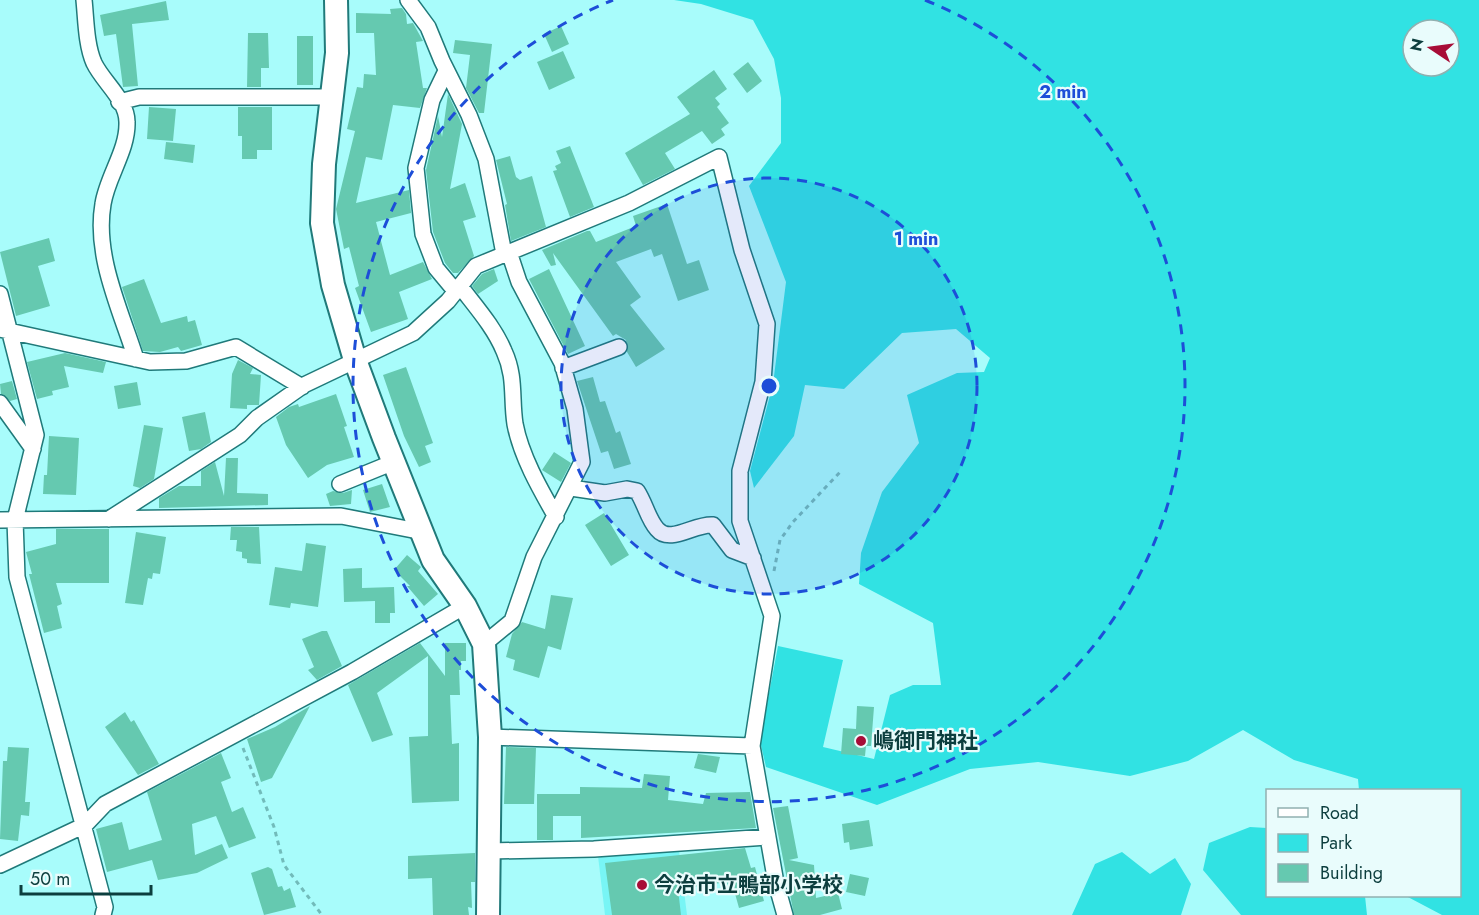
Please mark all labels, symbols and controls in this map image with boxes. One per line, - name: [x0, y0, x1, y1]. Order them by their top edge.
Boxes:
- north arrow: [1401, 18, 1461, 78]
- text: N: [1404, 36, 1430, 54]
- text: 2 min: [1039, 79, 1087, 105]
- text: 1 min: [894, 226, 938, 252]
- centre of rings: [759, 376, 779, 396]
- place label: 嶋御門神社: [873, 726, 978, 756]
- marker: 嶋御門神社: [854, 734, 868, 748]
- legend: [1266, 789, 1461, 897]
- text: Road: [1320, 800, 1359, 826]
- text: Park: [1320, 830, 1352, 856]
- scale bar: [21, 858, 152, 896]
- text: Building: [1320, 860, 1383, 886]
- text: 50 m: [30, 866, 70, 892]
- place label: 今治市立鴨部小学校: [654, 870, 843, 900]
- marker: 今治市立鴨部小学校: [635, 878, 649, 892]

